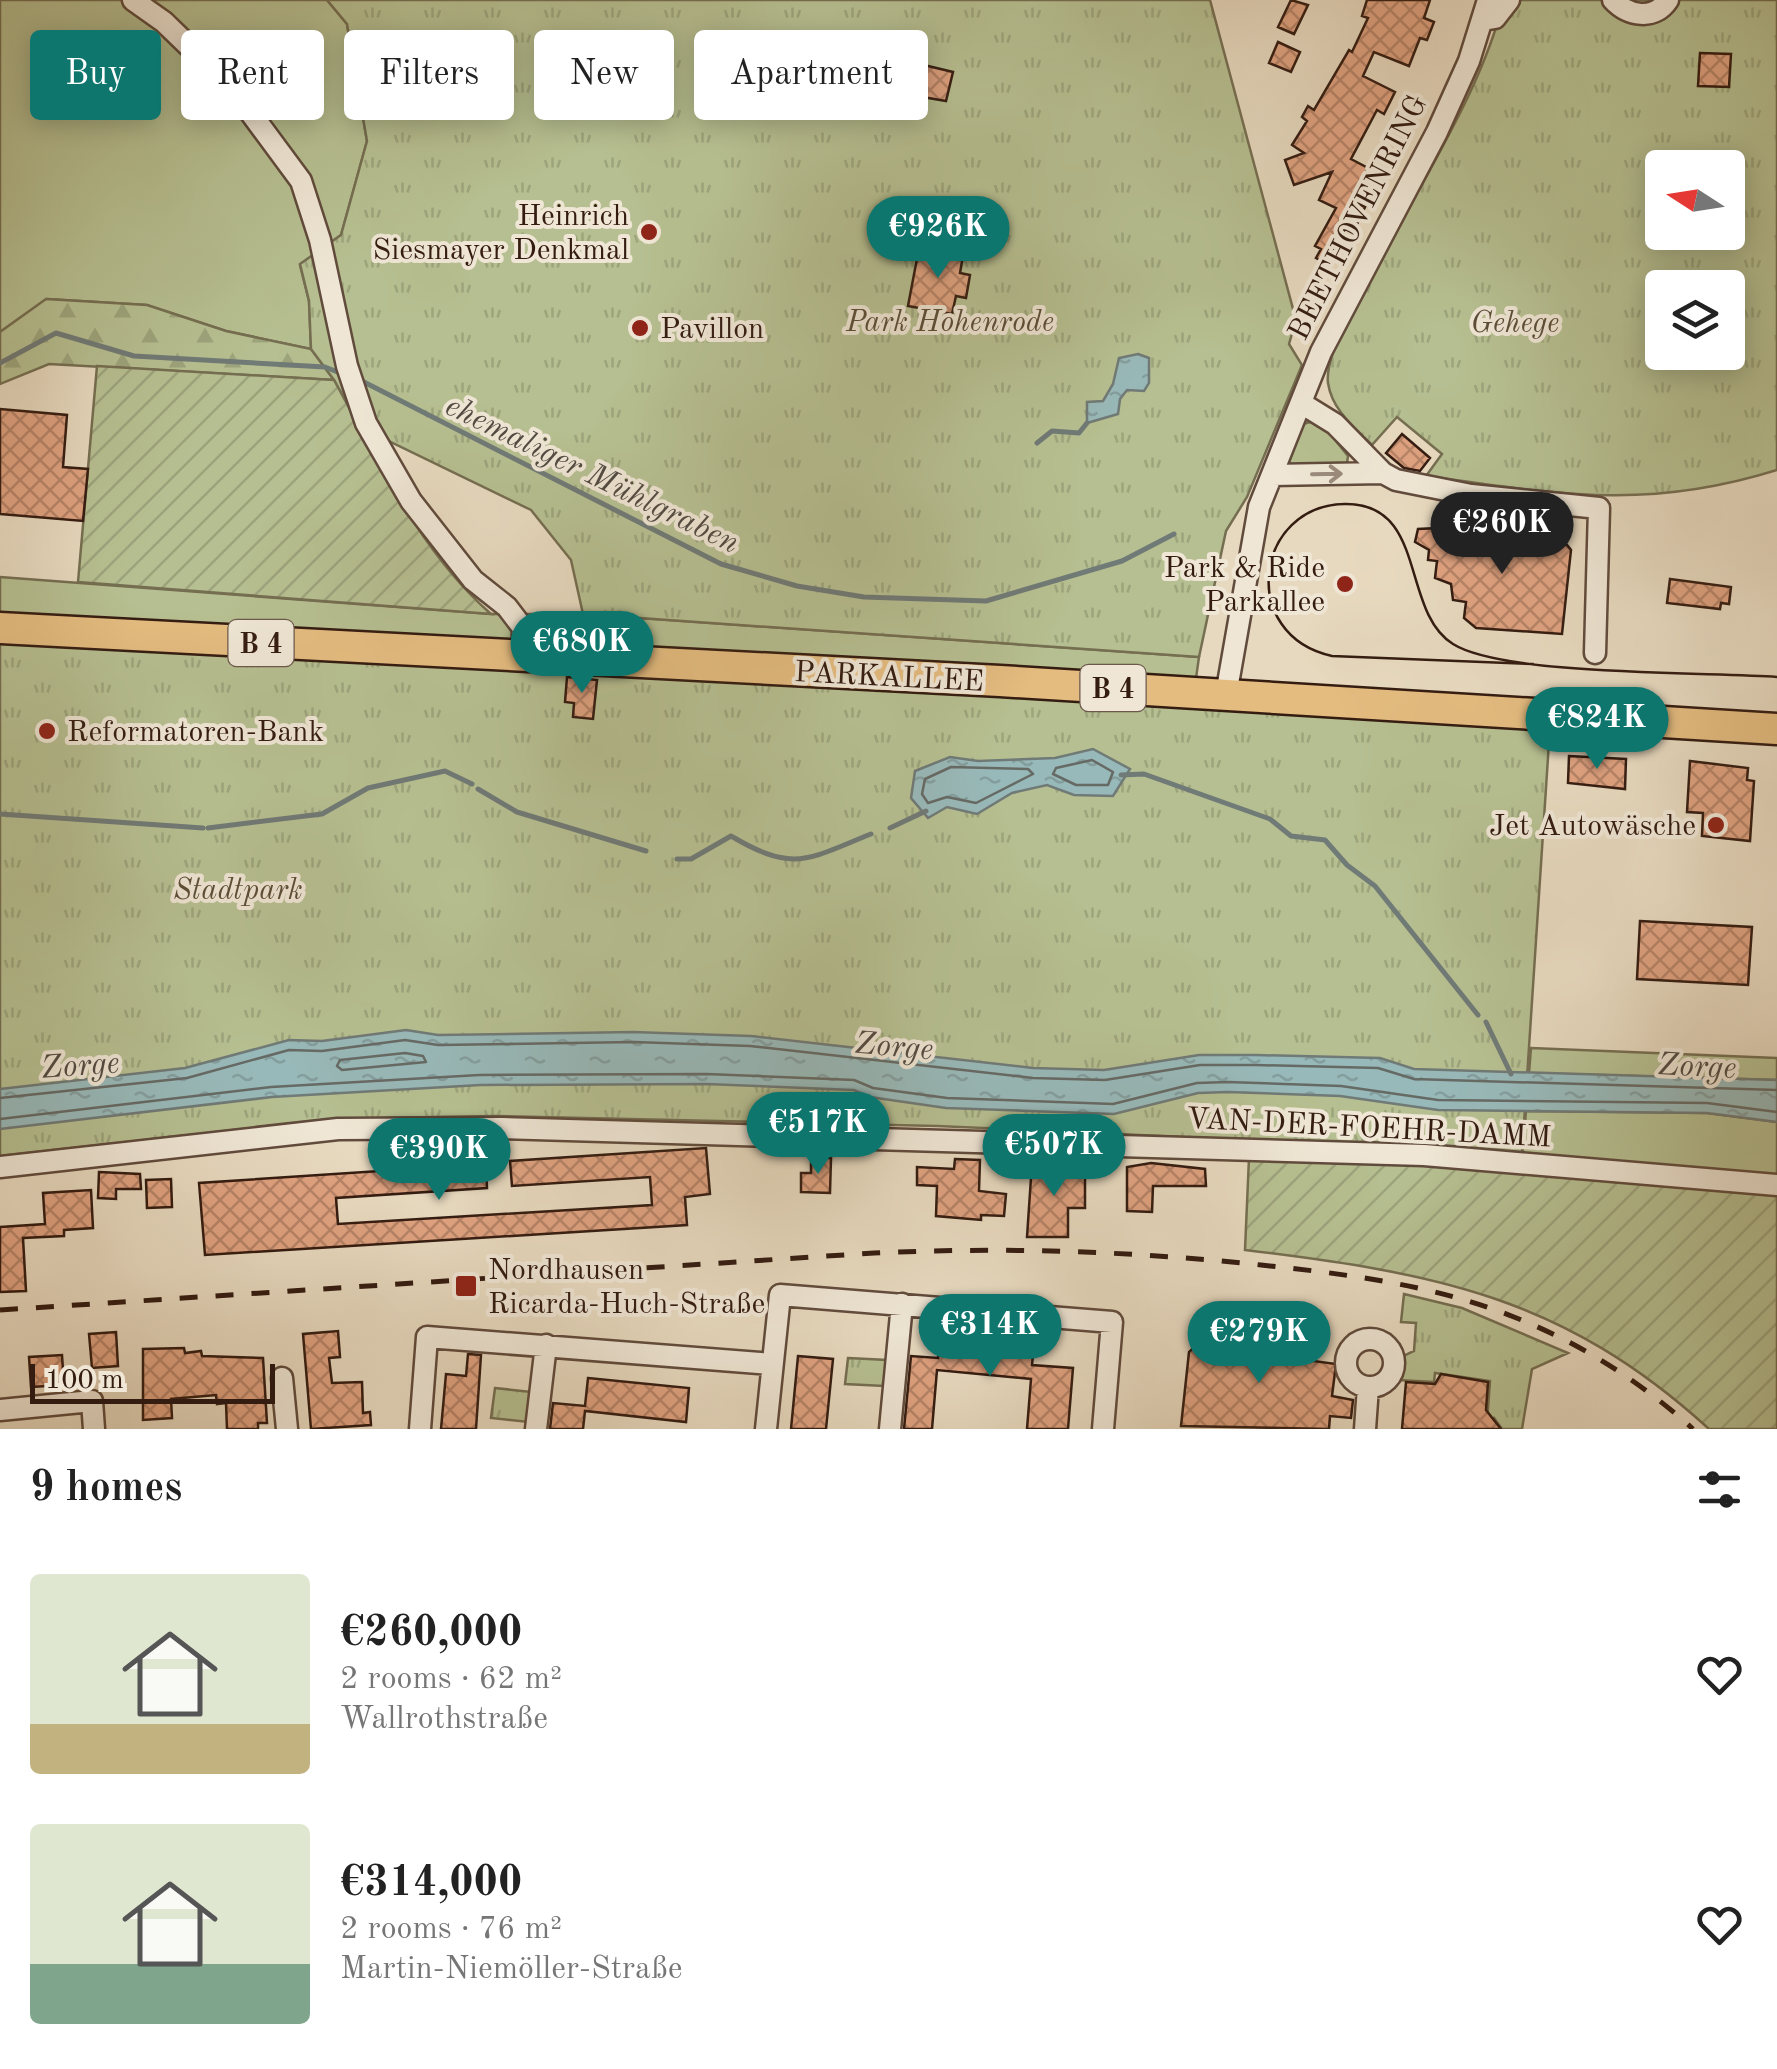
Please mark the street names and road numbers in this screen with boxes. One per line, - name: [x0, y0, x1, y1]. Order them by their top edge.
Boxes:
- street label: BEETHOVENRING: [1284, 90, 1434, 345]
- road number: B 4: [228, 620, 294, 666]
- street label: PARKALLEE: [793, 658, 984, 698]
- road number: B 4: [1080, 665, 1146, 711]
- street label: VAN-DER-FOEHR-DAMM: [1186, 1104, 1552, 1154]

